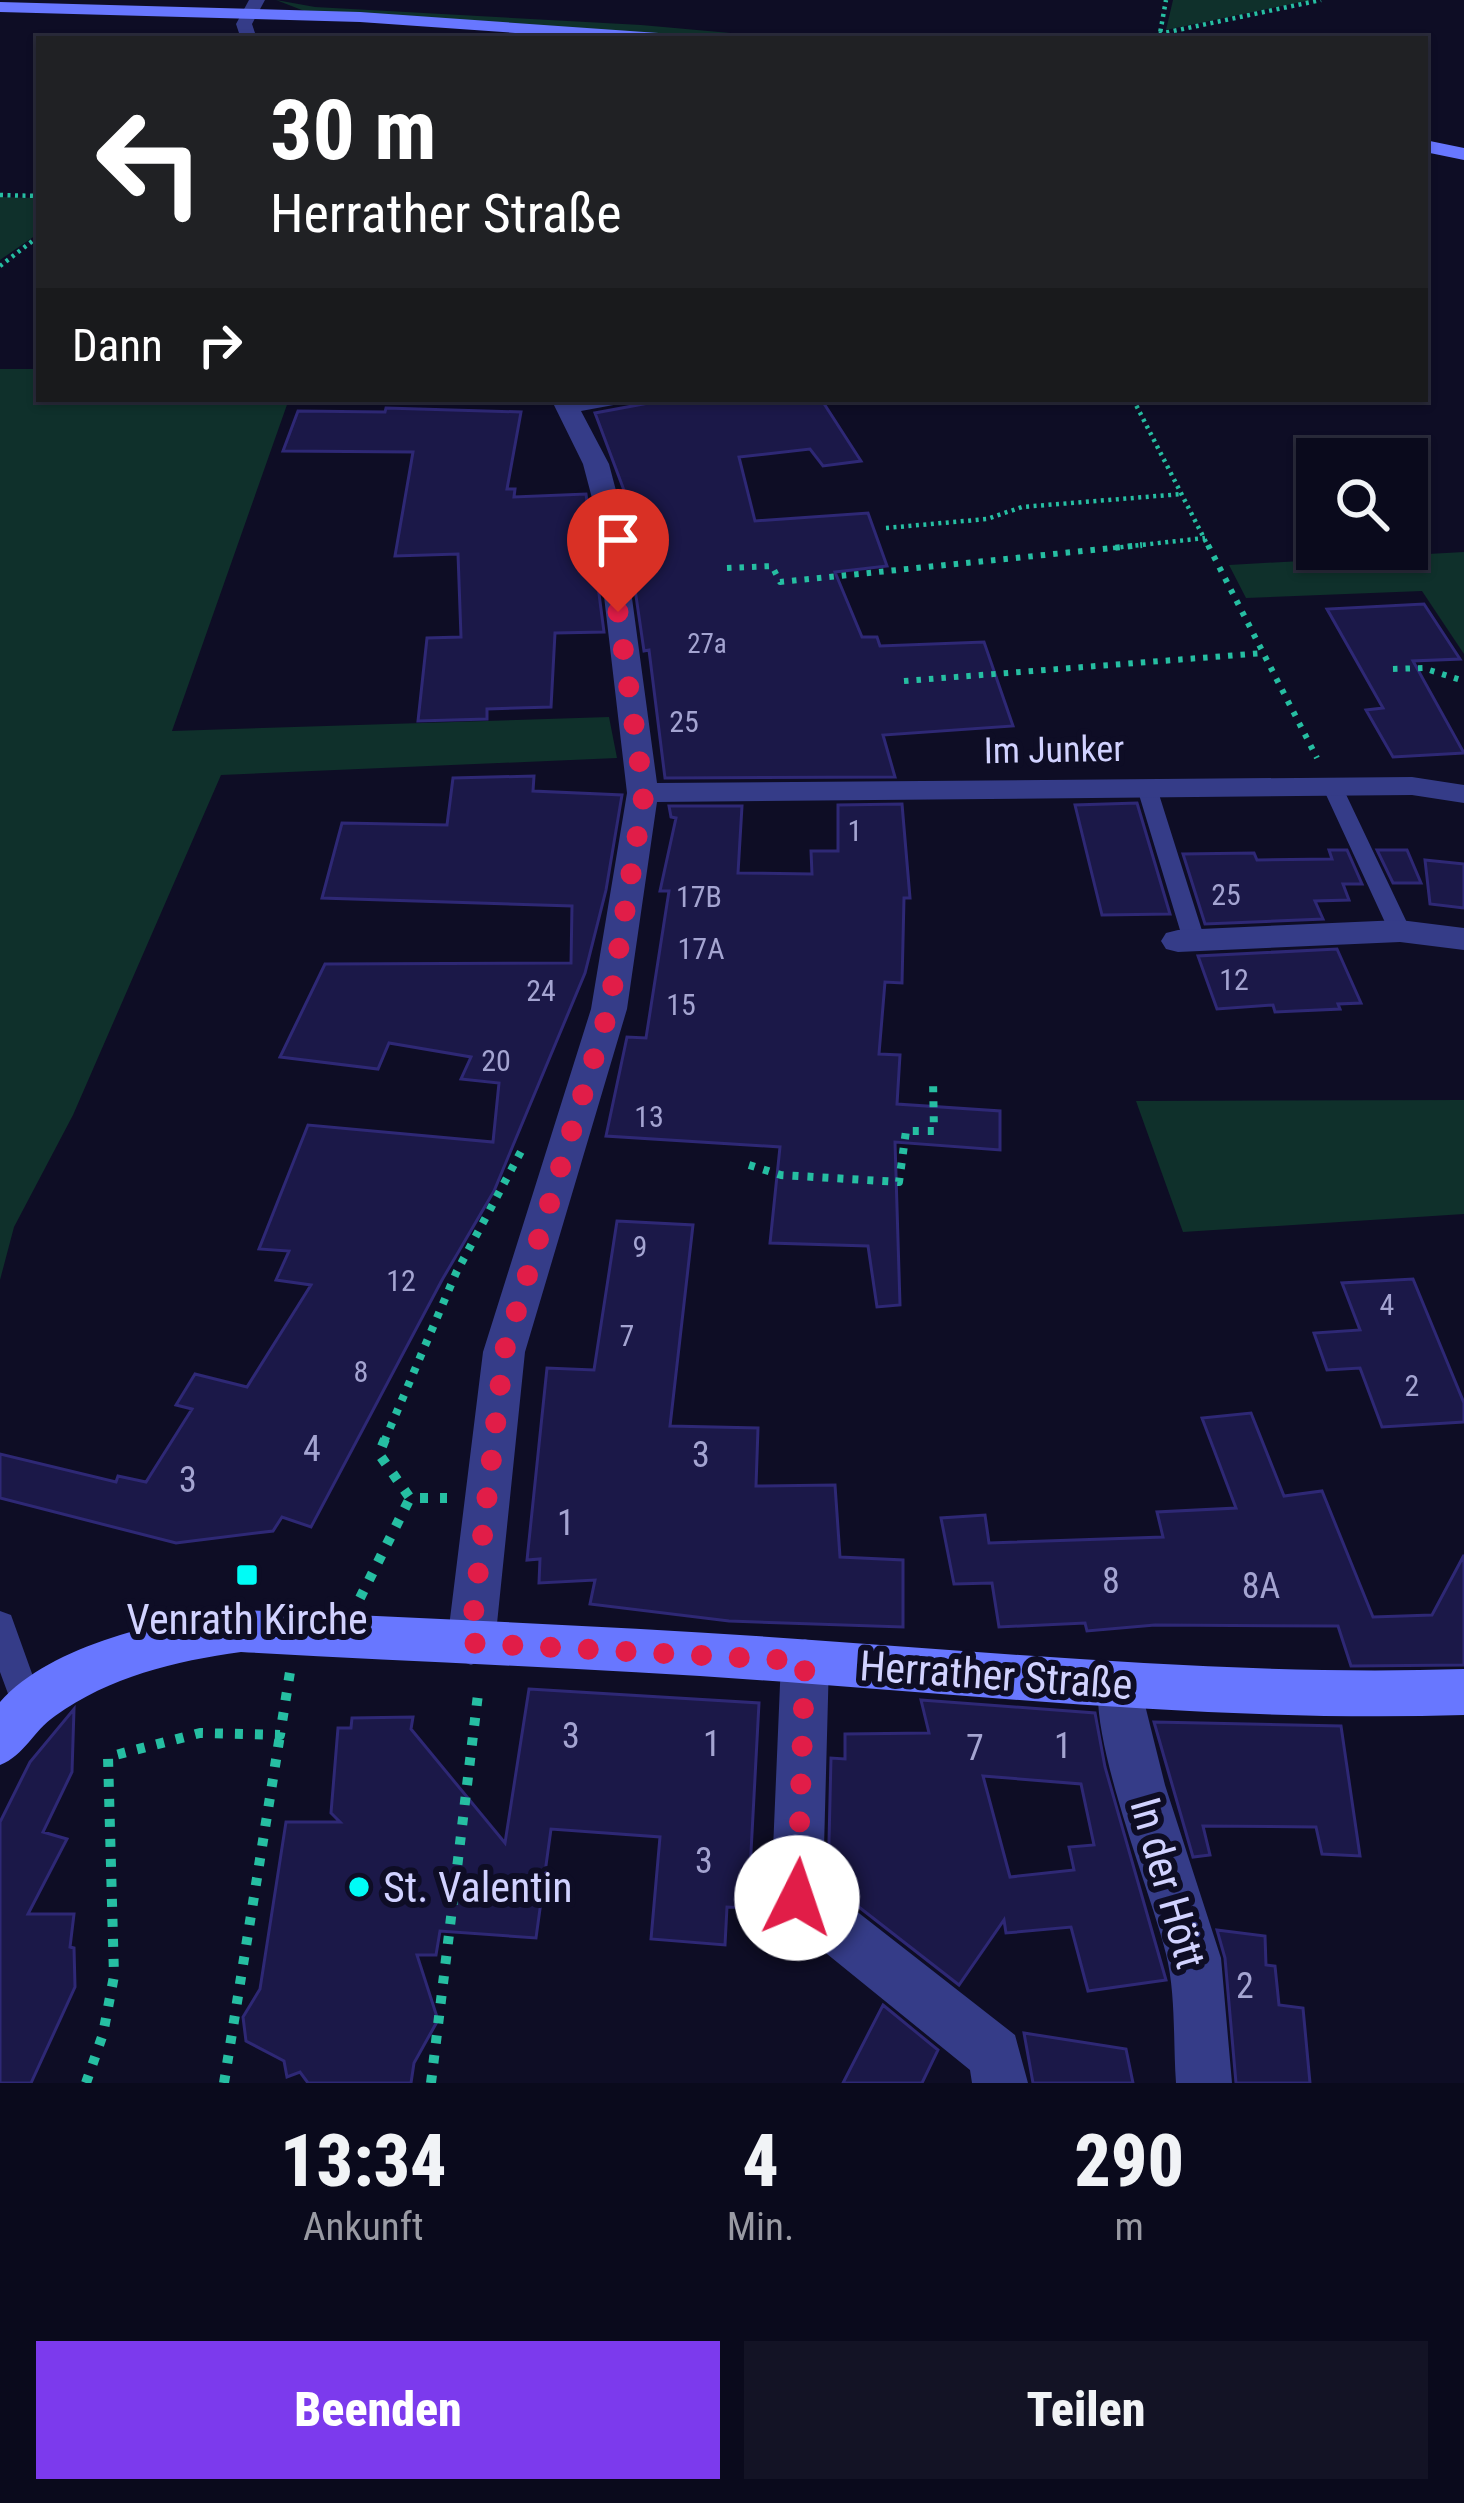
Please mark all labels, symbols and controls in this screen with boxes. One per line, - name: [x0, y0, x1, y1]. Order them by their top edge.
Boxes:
- text: 30 m: [270, 81, 437, 180]
- icon: left: [72, 84, 228, 240]
- text: Herrather Straße: [270, 182, 621, 245]
- icon: right: [187, 312, 253, 378]
- text: Dann: [72, 319, 163, 372]
- map controls: [1296, 438, 1428, 570]
- button: search: [1296, 438, 1428, 570]
- pin: [567, 489, 669, 612]
- icon: arrive: [585, 507, 651, 573]
- house number: 27a: [687, 628, 727, 660]
- house number: 25: [669, 704, 699, 739]
- street label: Im Junker: [983, 728, 1125, 772]
- house number: 1: [848, 813, 862, 848]
- house number: 25: [1211, 877, 1241, 912]
- house number: 17B: [676, 879, 722, 914]
- house number: 17A: [678, 931, 724, 966]
- house number: 12: [1219, 962, 1249, 997]
- house number: 24: [526, 973, 556, 1008]
- house number: 15: [666, 987, 696, 1022]
- house number: 20: [481, 1043, 511, 1078]
- house number: 13: [634, 1099, 664, 1134]
- house number: 9: [633, 1229, 647, 1264]
- house number: 12: [386, 1263, 416, 1298]
- house number: 4: [1380, 1287, 1394, 1322]
- house number: 7: [620, 1318, 634, 1353]
- house number: 8: [354, 1354, 368, 1389]
- house number: 2: [1405, 1368, 1419, 1403]
- house number: 4: [303, 1428, 321, 1470]
- house number: 3: [692, 1434, 710, 1476]
- house number: 3: [179, 1459, 197, 1501]
- house number: 1: [557, 1502, 575, 1544]
- house number: 8: [1102, 1560, 1120, 1602]
- marker: Venrath Kirche: [234, 1562, 260, 1588]
- house number: 8A: [1242, 1565, 1281, 1607]
- place label: Venrath Kirche: [126, 1595, 368, 1644]
- street label: Herrather Straße: [858, 1641, 1134, 1709]
- house number: 3: [562, 1715, 580, 1757]
- house number: 1: [703, 1723, 721, 1765]
- house number: 1: [1054, 1725, 1072, 1767]
- house number: 7: [966, 1727, 984, 1769]
- street label: In der Hött: [1120, 1792, 1216, 1974]
- position arrow: [734, 1835, 860, 1961]
- house number: 3: [695, 1840, 713, 1882]
- place label: St. Valentin: [383, 1863, 573, 1912]
- marker: St. Valentin: [346, 1874, 372, 1900]
- house number: 2: [1236, 1965, 1254, 2007]
- text: 13:34: [280, 2119, 447, 2204]
- text: 4: [742, 2119, 779, 2204]
- text: 290: [1074, 2119, 1184, 2204]
- text: Ankunft: [303, 2204, 424, 2250]
- text: Min.: [727, 2204, 794, 2250]
- text: m: [1114, 2204, 1144, 2250]
- button: Beenden: [36, 2341, 720, 2479]
- button: Teilen: [744, 2341, 1428, 2479]

